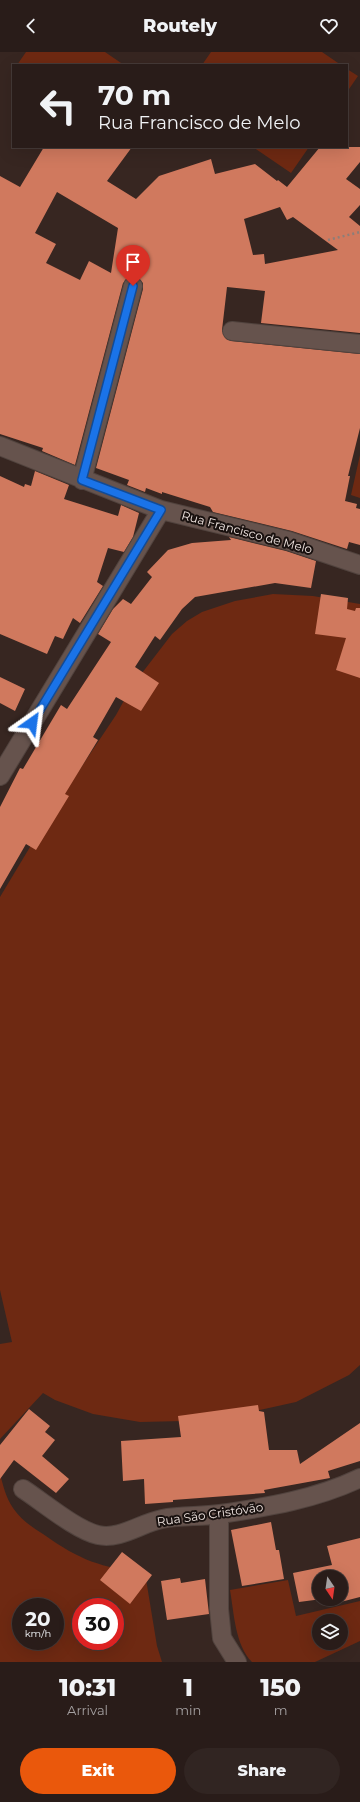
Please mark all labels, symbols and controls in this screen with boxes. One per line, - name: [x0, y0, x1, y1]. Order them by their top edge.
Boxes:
- icon: back: [20, 15, 42, 37]
- text: Routely: [143, 15, 217, 37]
- icon: heart: [318, 15, 340, 37]
- text: 70 m: [98, 78, 171, 112]
- icon: left: [32, 80, 84, 132]
- text: Rua Francisco de Melo: [98, 112, 301, 134]
- pin: [116, 245, 150, 286]
- icon: arrive: [122, 251, 144, 273]
- street label: Rua Francisco de Melo: [180, 507, 314, 557]
- position arrow: [11, 702, 53, 744]
- street label: Rua São Cristóvão: [156, 1499, 264, 1529]
- north arrow: [312, 1570, 348, 1606]
- map controls: [312, 1570, 348, 1650]
- speed limit sign: 30: [72, 1598, 124, 1650]
- text: 20: [25, 1607, 51, 1631]
- button: layers: [312, 1614, 348, 1650]
- text: km/h: [25, 1627, 51, 1640]
- text: 10:31: [59, 1673, 116, 1702]
- text: 1: [183, 1673, 193, 1702]
- text: 150: [260, 1673, 301, 1702]
- text: Arrival: [67, 1702, 108, 1718]
- text: min: [175, 1702, 201, 1718]
- text: m: [274, 1702, 288, 1718]
- button: Exit: [20, 1748, 176, 1794]
- button: Share: [184, 1748, 340, 1794]

